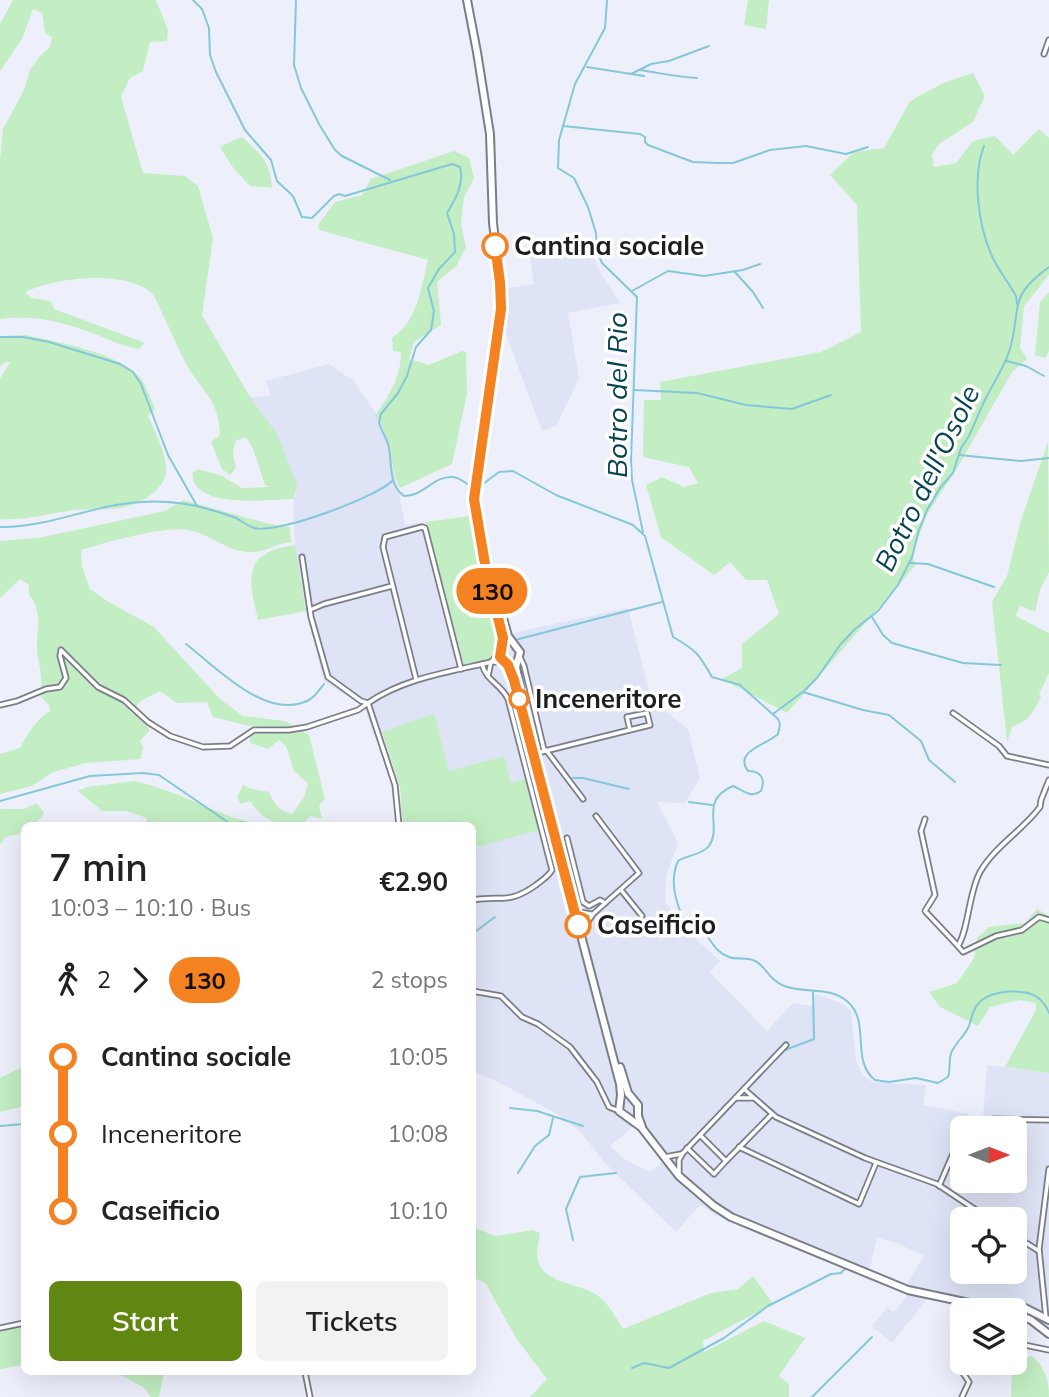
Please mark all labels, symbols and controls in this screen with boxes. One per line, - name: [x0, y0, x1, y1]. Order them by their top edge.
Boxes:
- place label: Cantina sociale: [514, 229, 704, 262]
- marker: Cantina sociale: [482, 233, 508, 259]
- water label: Botro del Rio: [599, 312, 634, 478]
- water label: Botro dell'Osole: [866, 379, 987, 577]
- line badge: 130: [452, 568, 532, 614]
- text: 130: [470, 576, 514, 606]
- place label: Inceneritore: [535, 682, 681, 715]
- marker: Inceneritore: [509, 689, 529, 709]
- text: 7 min: [49, 843, 148, 891]
- text: €2.90: [379, 865, 448, 898]
- text: 10:03 – 10:10 · Bus: [49, 893, 251, 922]
- place label: Caseificio: [597, 908, 716, 941]
- marker: Caseificio: [565, 912, 591, 938]
- icon: walk: [49, 961, 87, 999]
- icon: forward: [121, 961, 159, 999]
- text: 2: [97, 965, 111, 994]
- text: 130: [183, 965, 226, 995]
- text: 2 stops: [371, 965, 448, 994]
- text: Cantina sociale: [101, 1040, 291, 1073]
- text: 10:05: [388, 1042, 448, 1071]
- north arrow: [950, 1116, 1027, 1194]
- map controls: [950, 1116, 1027, 1375]
- text: Inceneritore: [101, 1117, 242, 1150]
- text: 10:08: [388, 1119, 448, 1148]
- text: Caseificio: [101, 1194, 220, 1227]
- text: 10:10: [388, 1196, 448, 1225]
- button: locate: [950, 1207, 1027, 1284]
- button: Start: [49, 1281, 242, 1361]
- button: Tickets: [256, 1281, 448, 1361]
- button: layers: [950, 1298, 1027, 1375]

